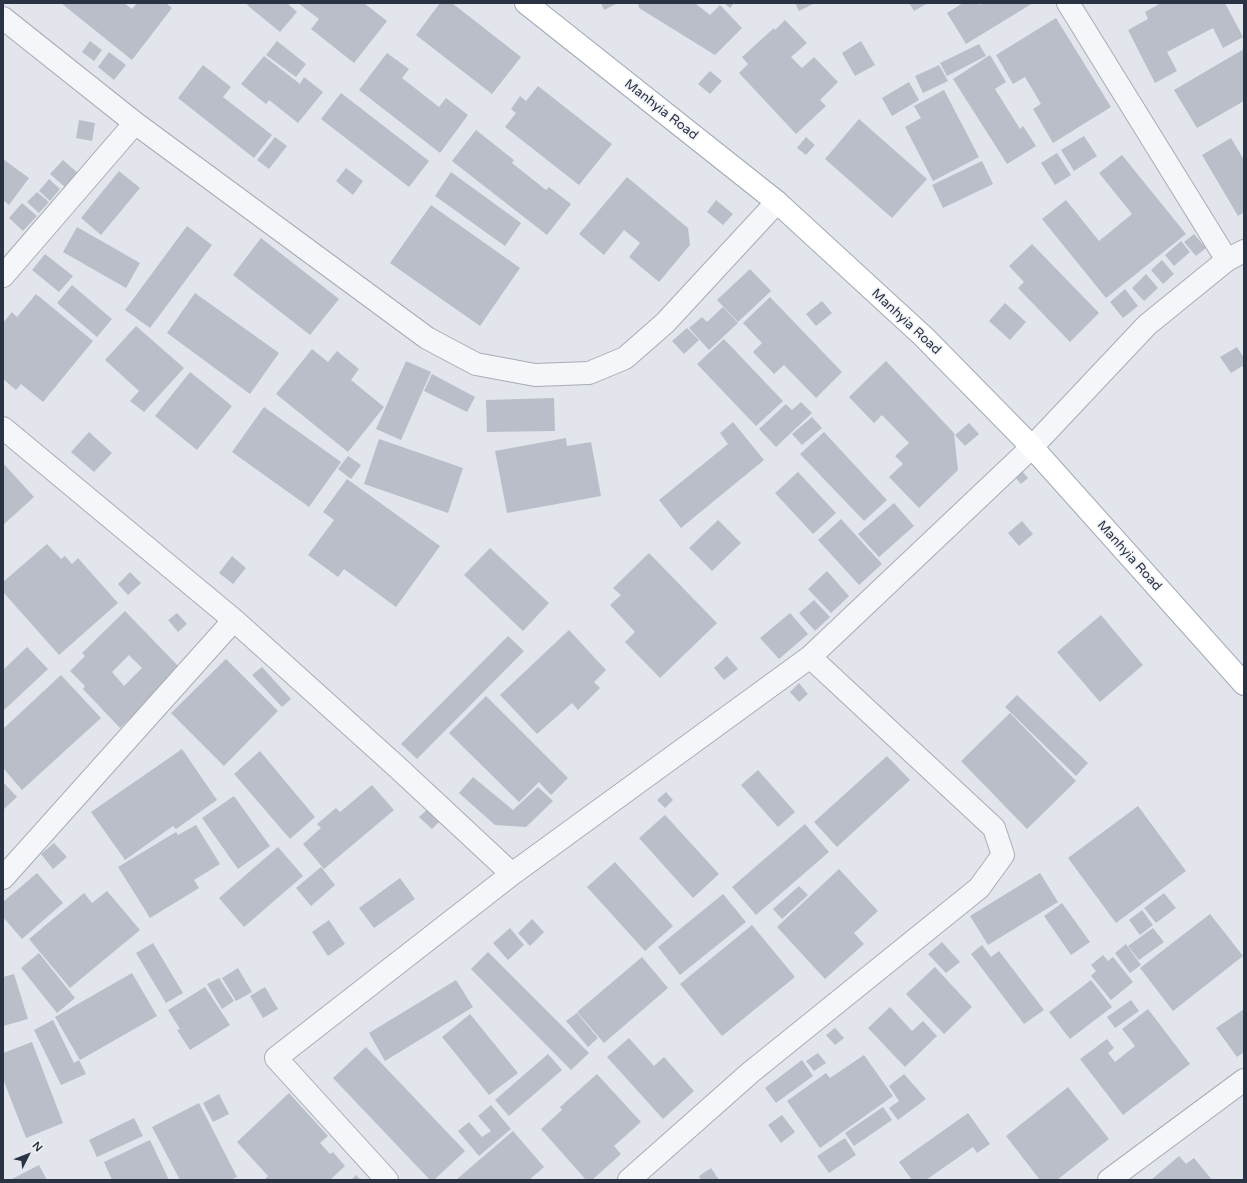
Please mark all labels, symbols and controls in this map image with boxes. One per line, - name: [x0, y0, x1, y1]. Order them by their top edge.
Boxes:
- street label: Manhyia Road: [621, 76, 701, 144]
- street label: Manhyia Road: [868, 286, 944, 358]
- street label: Manhyia Road: [1093, 518, 1165, 594]
- north arrow: [8, 1135, 48, 1175]
- text: N: [30, 1139, 45, 1154]

